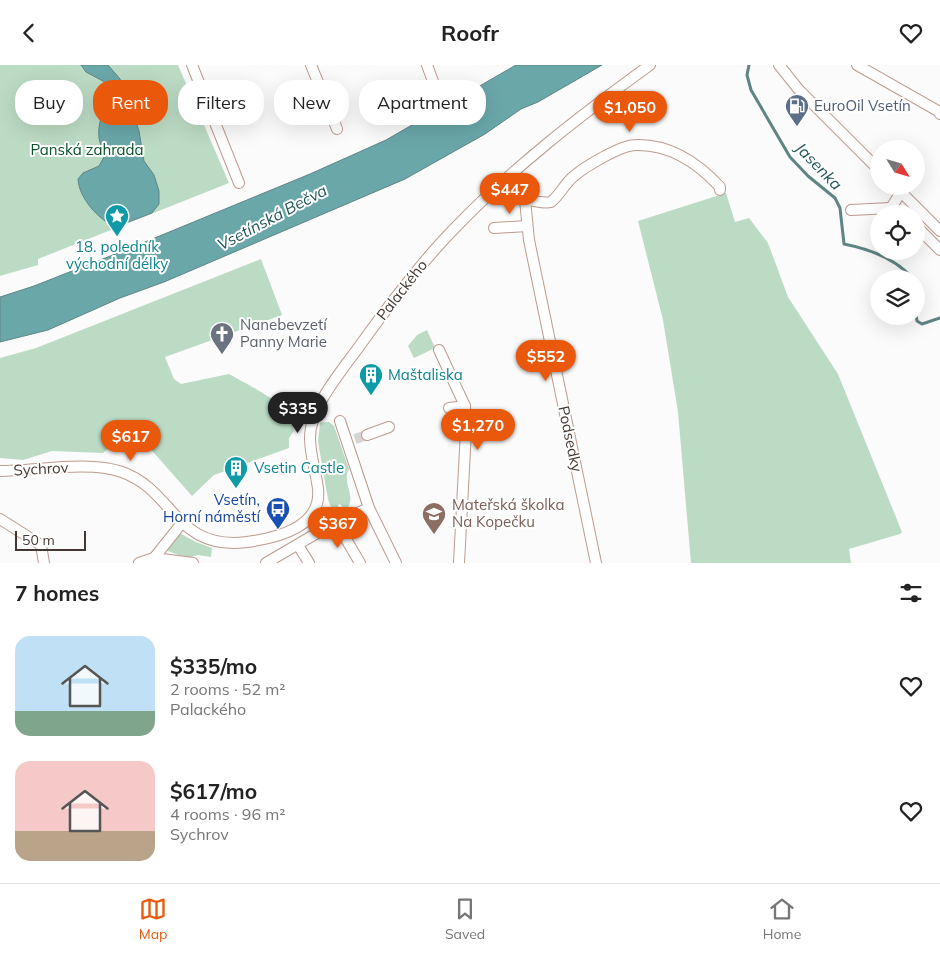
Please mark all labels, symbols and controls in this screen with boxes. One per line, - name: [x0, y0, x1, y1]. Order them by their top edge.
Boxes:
- icon: back: [15, 19, 43, 47]
- text: Roofr: [441, 19, 499, 47]
- icon: heart: [897, 19, 925, 47]
- chip: Buy: [15, 80, 83, 125]
- chip: Rent: [93, 80, 168, 125]
- chip: Filters: [178, 80, 264, 125]
- chip: New: [274, 80, 349, 125]
- chip: Apartment: [359, 80, 486, 125]
- pin: $1,050: [589, 91, 671, 133]
- fuel station icon: EuroOil Vsetín: [784, 93, 810, 127]
- place label: EuroOil Vsetín: [814, 96, 911, 115]
- text: $1,050: [604, 97, 656, 117]
- water label: Jasenka: [790, 137, 847, 194]
- park label: Panská zahrada: [30, 140, 144, 159]
- north arrow: [870, 140, 925, 195]
- map controls: [870, 140, 925, 325]
- pin: $447: [480, 173, 540, 215]
- text: $447: [491, 179, 529, 199]
- water label: Vsetínská Bečva: [214, 180, 331, 254]
- place icon: 18. poledník východní délky: [104, 203, 130, 237]
- button: locate: [870, 205, 925, 260]
- place label: 18. poledník východní délky: [66, 237, 168, 273]
- street label: Palackého: [372, 256, 431, 324]
- button: layers: [870, 270, 925, 325]
- place label: Nanebevzetí Panny Marie: [240, 315, 328, 351]
- church icon: Nanebevzetí Panny Marie: [209, 321, 235, 355]
- pin: $552: [516, 339, 576, 382]
- text: $552: [527, 346, 565, 366]
- building icon: Maštaliska: [358, 362, 384, 396]
- place label: Maštaliska: [388, 365, 463, 384]
- pin: $335: [268, 391, 328, 434]
- text: $335: [279, 398, 317, 418]
- street label: Podsedky: [554, 404, 587, 474]
- pin: $1,270: [437, 409, 519, 451]
- text: $1,270: [452, 415, 504, 435]
- pin: $617: [101, 419, 161, 462]
- text: $617: [112, 426, 150, 446]
- building icon: Vsetin Castle: [223, 455, 249, 489]
- street label: Sychrov: [13, 458, 69, 479]
- place label: Vsetin Castle: [254, 458, 344, 477]
- place label: Vsetín, Horní náměstí: [163, 490, 261, 526]
- place label: Mateřská školka Na Kopečku: [452, 495, 564, 531]
- bus stop icon: Vsetín, Horní náměstí: [265, 496, 291, 530]
- school or university icon: Mateřská školka Na Kopečku: [421, 501, 447, 535]
- pin: $367: [308, 507, 368, 549]
- text: $367: [319, 513, 357, 533]
- scale bar: [15, 528, 86, 551]
- text: 50 m: [22, 531, 55, 549]
- icon: filters: [897, 579, 925, 607]
- text: 7 homes: [15, 580, 99, 606]
- text: $335/mo: [170, 653, 257, 679]
- icon: home: [55, 656, 115, 716]
- icon: heart: [897, 672, 925, 700]
- text: 2 rooms · 52 m²: [170, 679, 285, 699]
- text: Palackého: [170, 699, 246, 719]
- text: $617/mo: [170, 778, 257, 804]
- icon: home: [55, 781, 115, 841]
- icon: heart: [897, 797, 925, 825]
- text: 4 rooms · 96 m²: [170, 804, 285, 824]
- text: Sychrov: [170, 824, 229, 844]
- tab: Map: [139, 895, 168, 943]
- tab: Saved: [445, 895, 485, 943]
- tab: Home: [763, 895, 801, 943]

